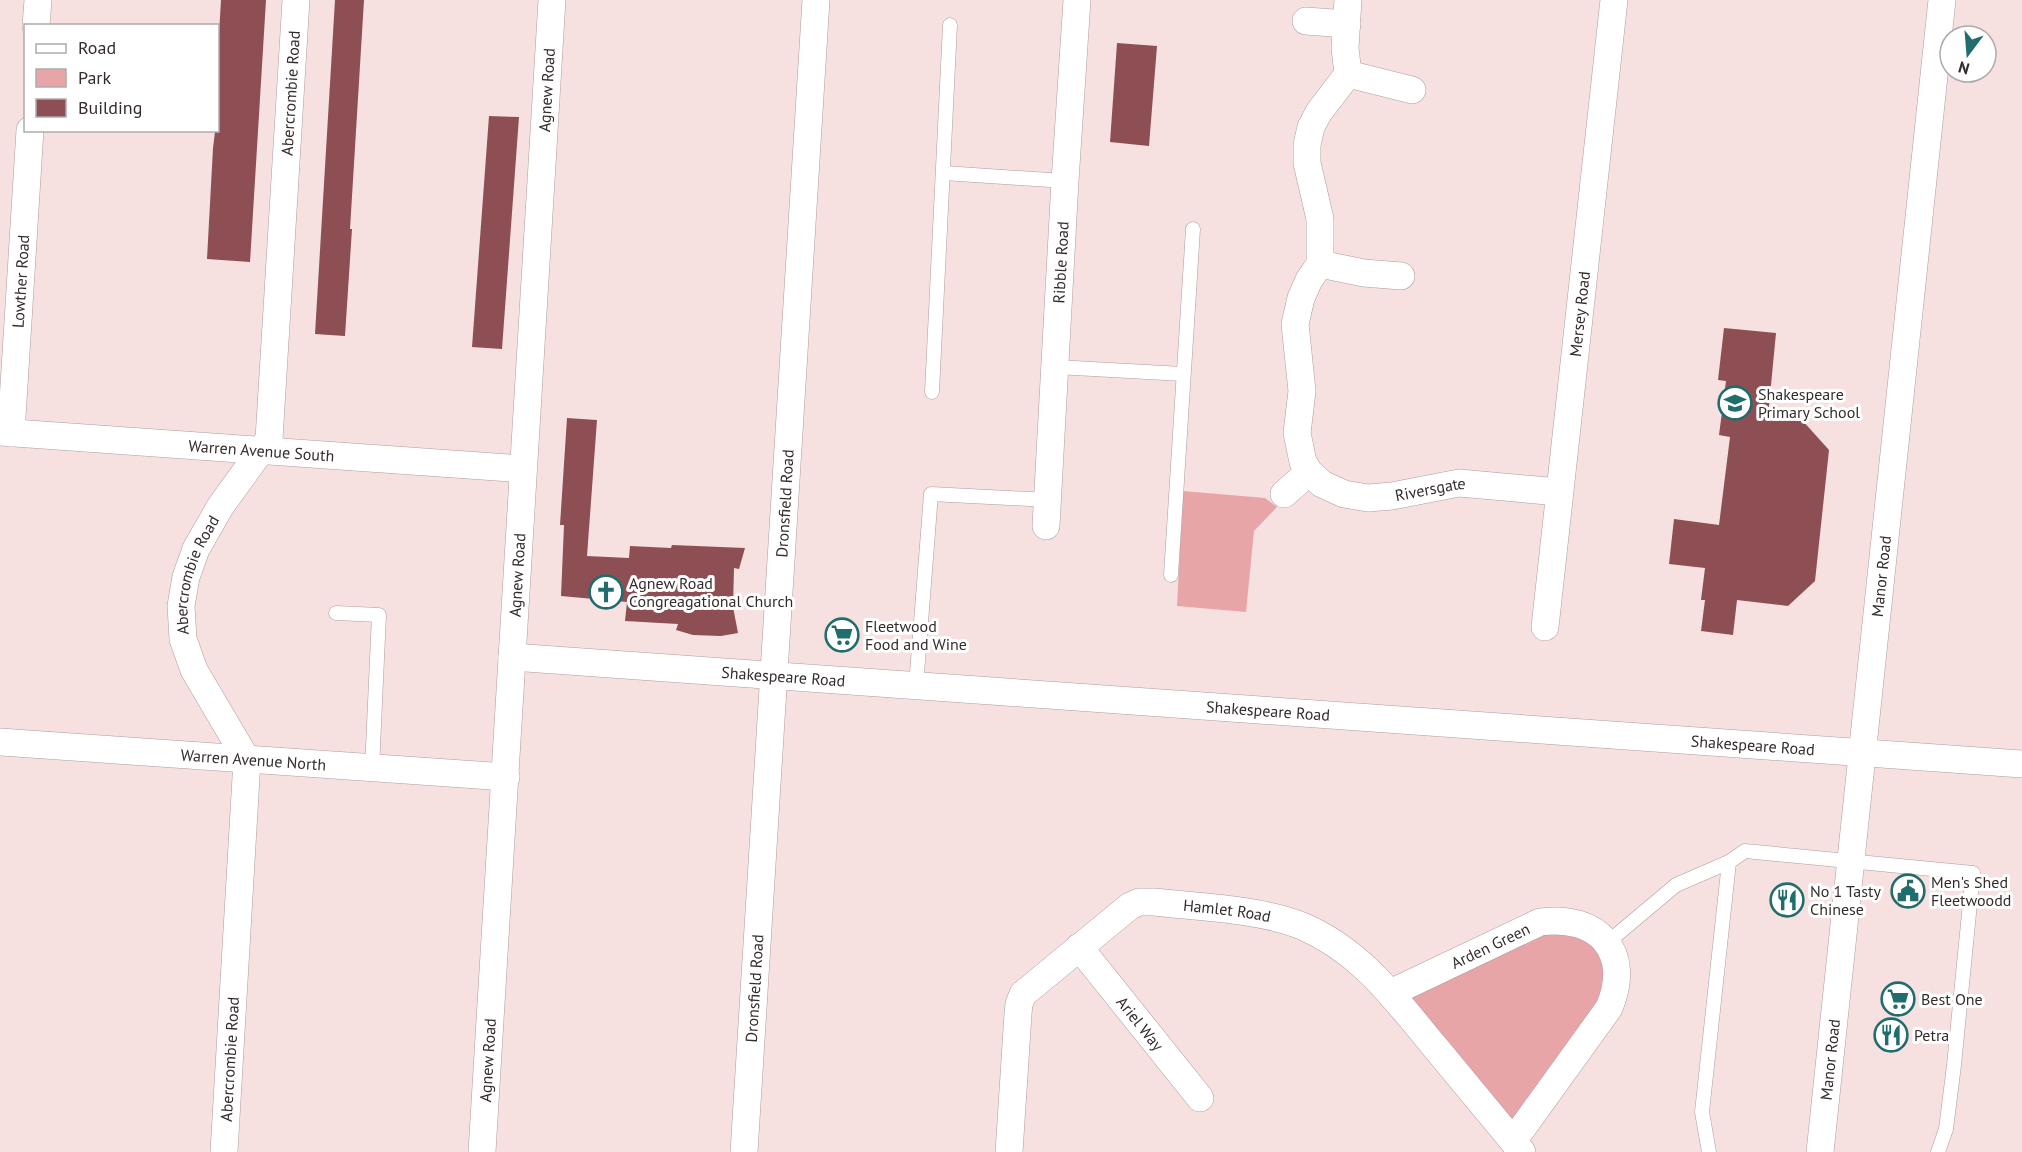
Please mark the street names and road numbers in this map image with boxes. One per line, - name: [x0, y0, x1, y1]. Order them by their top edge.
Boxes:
- street label: Abercrombie Road: [276, 30, 304, 156]
- street label: Agnew Road: [534, 47, 559, 133]
- street label: Ribble Road: [1048, 221, 1073, 304]
- street label: Lowther Road: [8, 234, 33, 329]
- street label: Mersey Road: [1565, 270, 1594, 358]
- street label: Warren Avenue South: [188, 435, 335, 466]
- street label: Dronsfield Road: [771, 449, 798, 558]
- street label: Riversgate: [1393, 473, 1466, 505]
- street label: Abercrombie Road: [171, 512, 223, 635]
- street label: Agnew Road: [505, 533, 530, 618]
- street label: Manor Road: [1867, 535, 1895, 618]
- street label: Shakespeare Road: [721, 662, 846, 691]
- street label: Shakespeare Road: [1206, 696, 1331, 725]
- street label: Shakespeare Road: [1690, 731, 1815, 759]
- street label: Warren Avenue North: [180, 745, 327, 775]
- street label: Hamlet Road: [1182, 895, 1273, 926]
- street label: Arden Green: [1448, 918, 1533, 973]
- street label: Dronsfield Road: [741, 934, 768, 1043]
- street label: Ariel Way: [1112, 992, 1168, 1055]
- street label: Abercrombie Road: [216, 996, 243, 1122]
- street label: Agnew Road: [475, 1018, 500, 1103]
- street label: Manor Road: [1816, 1018, 1844, 1101]

